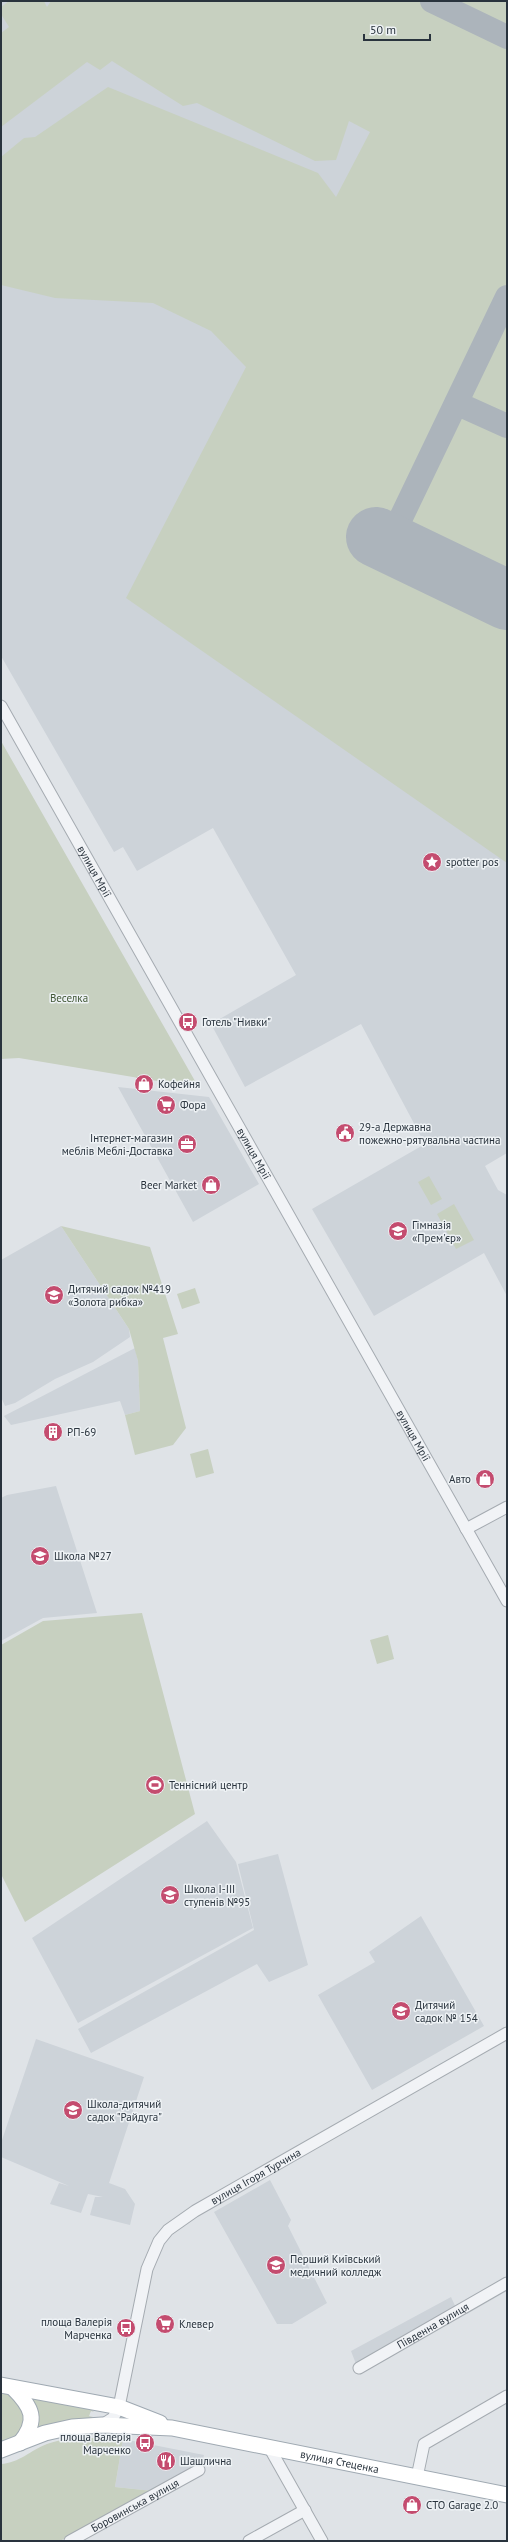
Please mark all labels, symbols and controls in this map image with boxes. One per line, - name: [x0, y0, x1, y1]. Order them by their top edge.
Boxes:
- scale bar: [364, 16, 430, 42]
- text: 50 m: [370, 22, 396, 37]
- street label: вулиця Мрії: [74, 843, 115, 900]
- place icon: spotter pos: [421, 851, 443, 873]
- place label: spotter pos: [446, 855, 499, 869]
- park label: Веселка: [50, 991, 88, 1005]
- bus stop icon: Готель "Нивки": [177, 1011, 199, 1033]
- place label: Готель "Нивки": [202, 1015, 271, 1029]
- shop icon: Кофейня: [133, 1073, 155, 1095]
- place label: Кофейня: [158, 1077, 200, 1091]
- supermarket icon: Фора: [155, 1094, 177, 1116]
- place label: Фора: [180, 1098, 206, 1112]
- place label: 29-а Державна пожежно-рятувальна частина: [359, 1120, 500, 1147]
- public building icon: 29-а Державна пожежно-рятувальна частина: [334, 1122, 356, 1144]
- street label: вулиця Мрії: [234, 1125, 274, 1182]
- place label: Інтернет-магазин меблів Меблі-Доставка: [62, 1131, 173, 1158]
- office icon: Інтернет-магазин меблів Меблі-Доставка: [176, 1133, 198, 1155]
- shop icon: Beer Market: [200, 1174, 222, 1196]
- place label: Beer Market: [140, 1178, 197, 1192]
- place label: Гімназія «Прем'єр»: [412, 1218, 461, 1245]
- school or university icon: Гімназія «Прем'єр»: [387, 1220, 409, 1242]
- place label: Дитячий садок №419 «Золота рибка»: [68, 1282, 171, 1309]
- school or university icon: Дитячий садок №419 «Золота рибка»: [43, 1284, 65, 1306]
- street label: вулиця Мрії: [393, 1407, 434, 1464]
- building icon: РП-69: [42, 1421, 64, 1443]
- place label: РП-69: [67, 1425, 96, 1439]
- shop icon: Авто: [474, 1468, 496, 1490]
- place label: Авто: [449, 1472, 471, 1486]
- school or university icon: Школа №27: [29, 1545, 51, 1567]
- place label: Школа №27: [54, 1549, 112, 1563]
- sports icon: Теннісний центр: [144, 1774, 166, 1796]
- place label: Теннісний центр: [169, 1778, 248, 1792]
- place label: Школа І-ІІІ ступенів №95: [184, 1882, 250, 1909]
- school or university icon: Школа І-ІІІ ступенів №95: [159, 1884, 181, 1906]
- place label: Дитячий садок № 154: [415, 1998, 478, 2025]
- school or university icon: Дитячий садок № 154: [390, 2000, 412, 2022]
- place label: Школа-дитячий садок "Райдуга": [87, 2097, 162, 2124]
- school or university icon: Школа-дитячий садок "Райдуга": [62, 2099, 84, 2121]
- street label: вулиця Ігоря Турчина: [208, 2145, 303, 2208]
- place label: Перший Київський медичний колледж: [290, 2252, 382, 2279]
- school or university icon: Перший Київський медичний колледж: [265, 2254, 287, 2276]
- street label: Південна вулиця: [394, 2299, 471, 2352]
- supermarket icon: Клевер: [154, 2313, 176, 2335]
- place label: площа Валерія Марченка: [41, 2315, 112, 2342]
- bus stop icon: площа Валерія Марченка: [115, 2317, 137, 2339]
- place label: Клевер: [179, 2317, 214, 2331]
- place label: площа Валерія Марченко: [60, 2430, 131, 2457]
- bus stop icon: площа Валерія Марченко: [134, 2432, 156, 2454]
- street label: вулиця Стеценка: [299, 2447, 380, 2476]
- restaurant icon: Шашлична: [155, 2450, 177, 2472]
- place label: Шашлична: [180, 2454, 232, 2468]
- street label: Боровинська вулиця: [88, 2475, 181, 2535]
- shop icon: СТО Garage 2.0: [401, 2494, 423, 2516]
- place label: СТО Garage 2.0: [426, 2498, 498, 2512]

